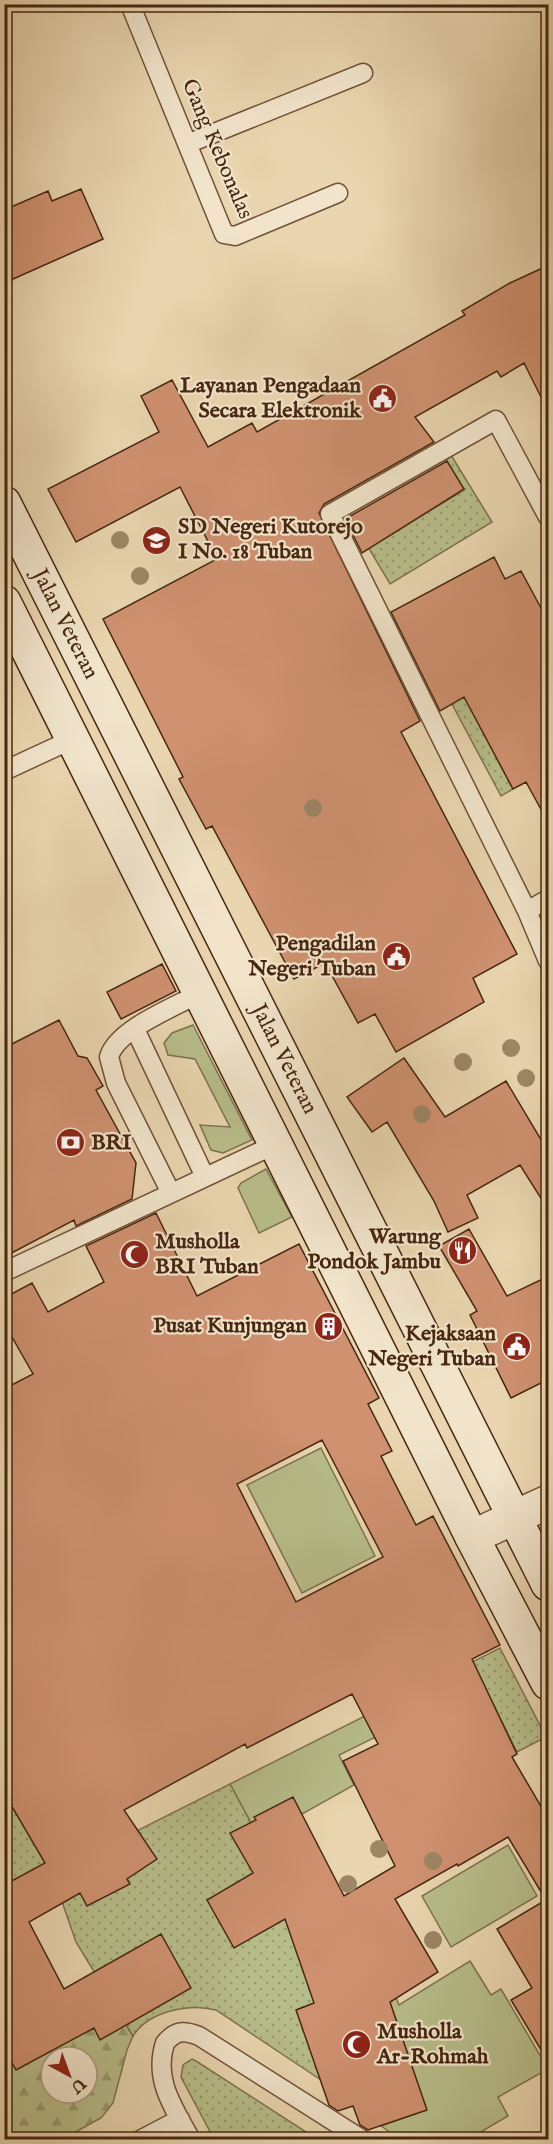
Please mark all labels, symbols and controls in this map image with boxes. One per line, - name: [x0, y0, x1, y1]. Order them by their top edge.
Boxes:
- street label: Gang Kebonalas: [175, 75, 259, 223]
- place label: Layanan Pengadaan Secara Elektronik: [180, 372, 362, 425]
- public building icon: Layanan Pengadaan Secara Elektronik: [366, 383, 398, 415]
- place label: SD Negeri Kutorejo I No. 18 Tuban: [178, 513, 363, 566]
- school or university icon: SD Negeri Kutorejo I No. 18 Tuban: [141, 524, 173, 556]
- street label: Jalan Veteran: [24, 561, 105, 684]
- place label: Pengadilan Negeri Tuban: [247, 930, 376, 983]
- public building icon: Pengadilan Negeri Tuban: [381, 941, 413, 973]
- street label: Jalan Veteran: [243, 996, 324, 1119]
- bank icon: BRI: [54, 1127, 86, 1159]
- place label: BRI: [91, 1129, 132, 1157]
- place label: Warung Pondok Jambu: [307, 1223, 442, 1276]
- place label: Musholla BRI Tuban: [155, 1228, 259, 1281]
- restaurant icon: Warung Pondok Jambu: [446, 1234, 478, 1266]
- mosque icon: Musholla BRI Tuban: [118, 1239, 150, 1271]
- building icon: Pusat Kunjungan: [312, 1310, 344, 1342]
- place label: Pusat Kunjungan: [153, 1312, 307, 1340]
- place label: Kejaksaan Negeri Tuban: [367, 1320, 496, 1373]
- public building icon: Kejaksaan Negeri Tuban: [501, 1331, 533, 1363]
- place label: Musholla Ar-Rohmah: [376, 2018, 489, 2071]
- mosque icon: Musholla Ar-Rohmah: [340, 2029, 372, 2061]
- north arrow: [39, 2045, 99, 2105]
- text: U: [66, 2072, 90, 2097]

